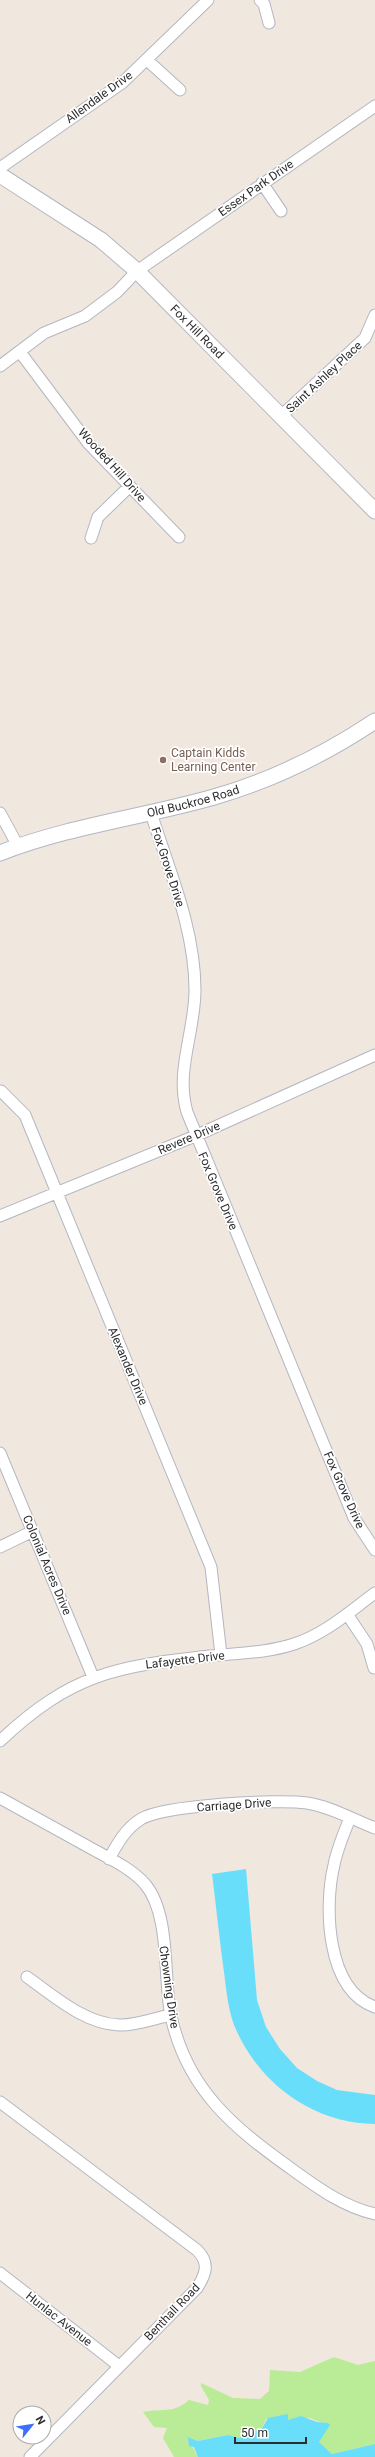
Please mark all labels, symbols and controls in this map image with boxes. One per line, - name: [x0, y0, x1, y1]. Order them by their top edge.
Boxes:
- street label: Allendale Drive: [63, 68, 135, 126]
- street label: Essex Park Drive: [216, 157, 296, 219]
- street label: Fox Hill Road: [167, 302, 227, 361]
- street label: Saint Ashley Place: [283, 338, 365, 416]
- street label: Wooded Hill Drive: [75, 425, 149, 505]
- place label: Captain Kidds Learning Center: [171, 746, 255, 774]
- marker: Captain Kidds Learning Center: [158, 755, 168, 765]
- street label: Old Buckroe Road: [146, 782, 241, 820]
- street label: Fox Grove Drive: [149, 825, 187, 909]
- street label: Revere Drive: [156, 1119, 222, 1157]
- street label: Fox Grove Drive: [195, 1150, 241, 1232]
- street label: Alexander Drive: [105, 1325, 151, 1407]
- street label: Fox Grove Drive: [321, 1449, 367, 1531]
- street label: Colonial Acres Drive: [20, 1513, 74, 1617]
- street label: Lafayette Drive: [145, 1648, 225, 1672]
- street label: Carriage Drive: [196, 1795, 272, 1815]
- street label: Chowning Drive: [156, 1945, 182, 2029]
- street label: Benthall Road: [141, 2281, 203, 2343]
- street label: Hunlac Avenue: [23, 2289, 95, 2349]
- north arrow: [12, 2405, 52, 2445]
- text: N: [33, 2414, 48, 2427]
- scale bar: [235, 2419, 306, 2445]
- text: 50 m: [241, 2426, 268, 2440]

